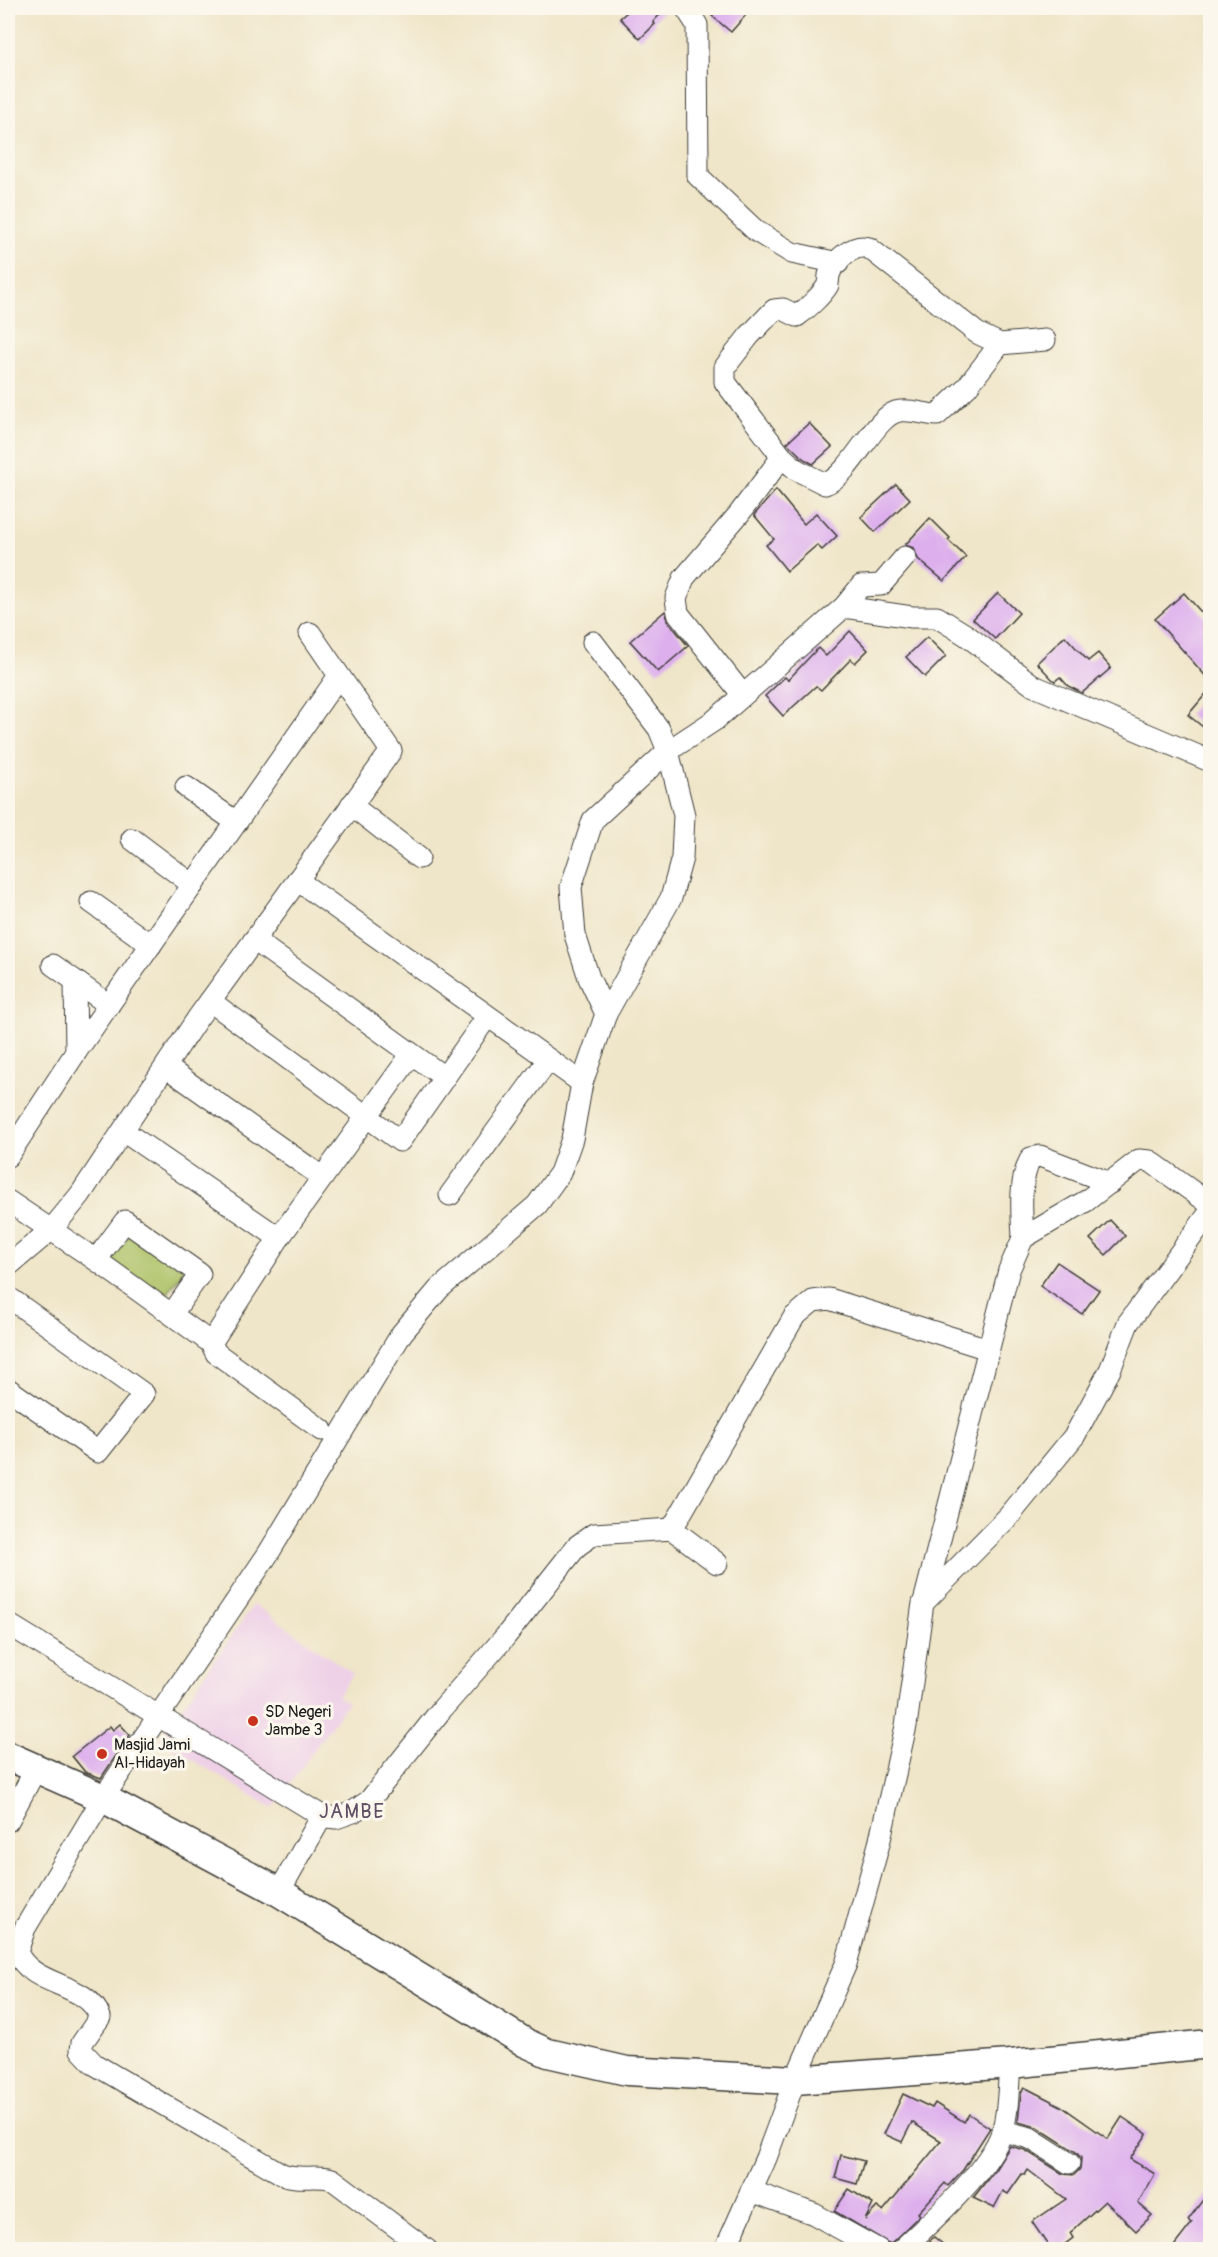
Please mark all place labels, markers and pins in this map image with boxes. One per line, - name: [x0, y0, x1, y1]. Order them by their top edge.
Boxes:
- place label: SD Negeri Jambe 3: [265, 1702, 331, 1740]
- marker: SD Negeri Jambe 3: [246, 1714, 260, 1728]
- place label: Masjid Jami Al-Hidayah: [114, 1735, 190, 1773]
- marker: Masjid Jami Al-Hidayah: [95, 1747, 109, 1761]

